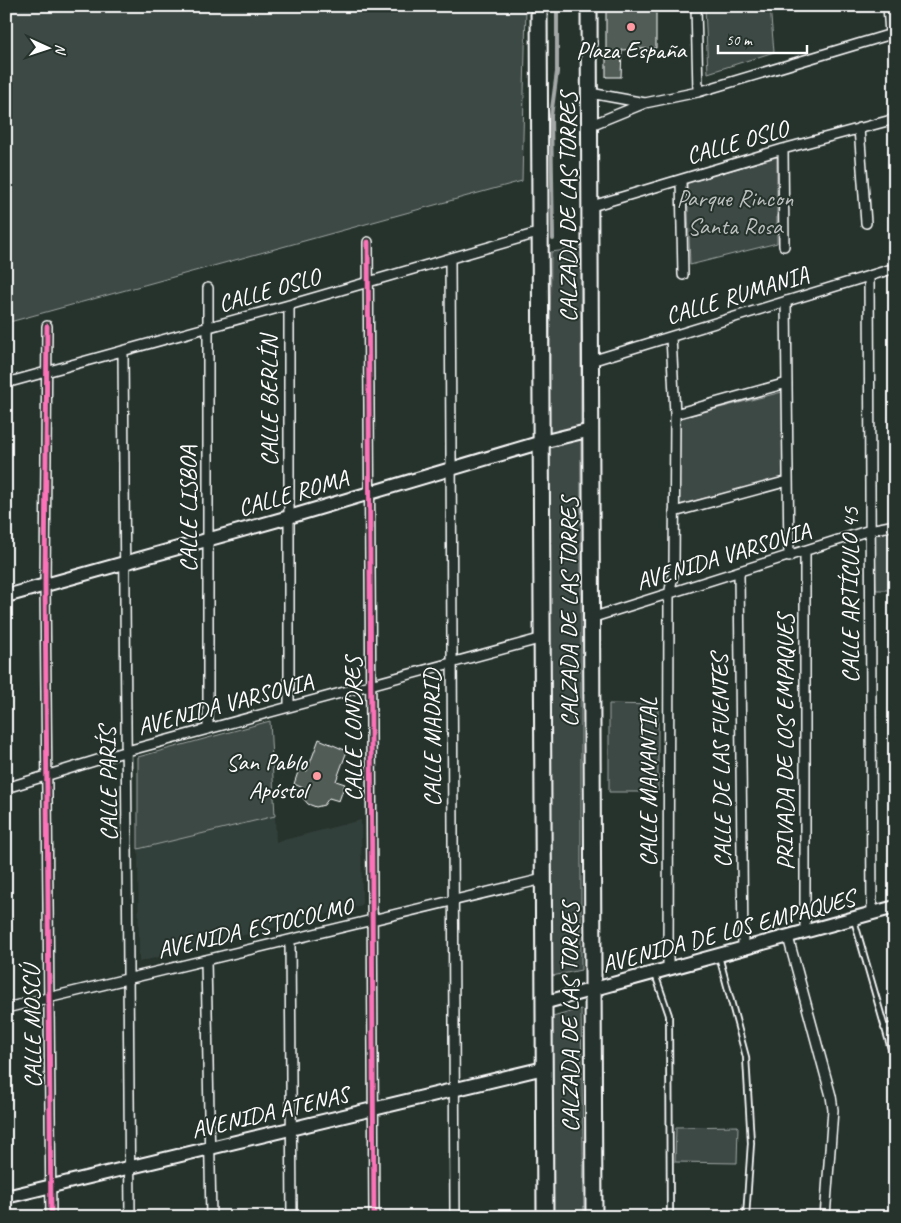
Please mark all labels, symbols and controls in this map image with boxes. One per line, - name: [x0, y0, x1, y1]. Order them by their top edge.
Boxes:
- marker: Plaza España: [625, 21, 637, 33]
- north arrow: [22, 22, 72, 72]
- scale bar: [718, 22, 807, 54]
- text: 50 m: [726, 31, 753, 50]
- place label: Plaza España: [576, 35, 688, 65]
- text: N: [52, 44, 69, 56]
- street label: CALZADA DE LAS TORRES: [553, 89, 583, 322]
- street label: CALLE OSLO: [683, 112, 794, 171]
- park label: Parque Rincon Santa Rosa: [677, 183, 794, 241]
- street label: CALLE RUMANIA: [662, 259, 813, 331]
- street label: CALLE OSLO: [215, 260, 326, 319]
- street label: CALLE BERLÍN: [254, 332, 284, 466]
- street label: CALLE LISBOA: [173, 445, 203, 572]
- street label: CALLE ROMA: [234, 463, 353, 523]
- street label: CALZADA DE LAS TORRES: [554, 494, 584, 727]
- street label: CALLE ARTÍCULO 45: [835, 506, 865, 683]
- street label: AVENIDA VARSOVIA: [632, 515, 815, 597]
- street label: PRIVADA DE LOS EMPAQUES: [770, 610, 800, 870]
- street label: CALLE DE LAS FUENTES: [704, 650, 738, 868]
- street label: CALLE LONDRES: [338, 653, 368, 801]
- street label: AVENIDA VARSOVIA: [134, 666, 317, 742]
- street label: CALLE MADRID: [417, 667, 447, 807]
- street label: CALLE MANANTIAL: [633, 696, 663, 867]
- street label: CALLE PARÍS: [92, 722, 124, 841]
- place label: San Pablo Apóstol: [226, 747, 311, 805]
- marker: San Pablo Apóstol: [311, 770, 323, 782]
- street label: AVENIDA DE LOS EMPAQUES: [598, 882, 862, 979]
- street label: AVENIDA ESTOCOLMO: [154, 890, 358, 965]
- street label: CALZADA DE LAS TORRES: [555, 899, 585, 1132]
- street label: CALLE MOSCÚ: [16, 961, 48, 1088]
- street label: AVENIDA ATENAS: [188, 1079, 355, 1145]

